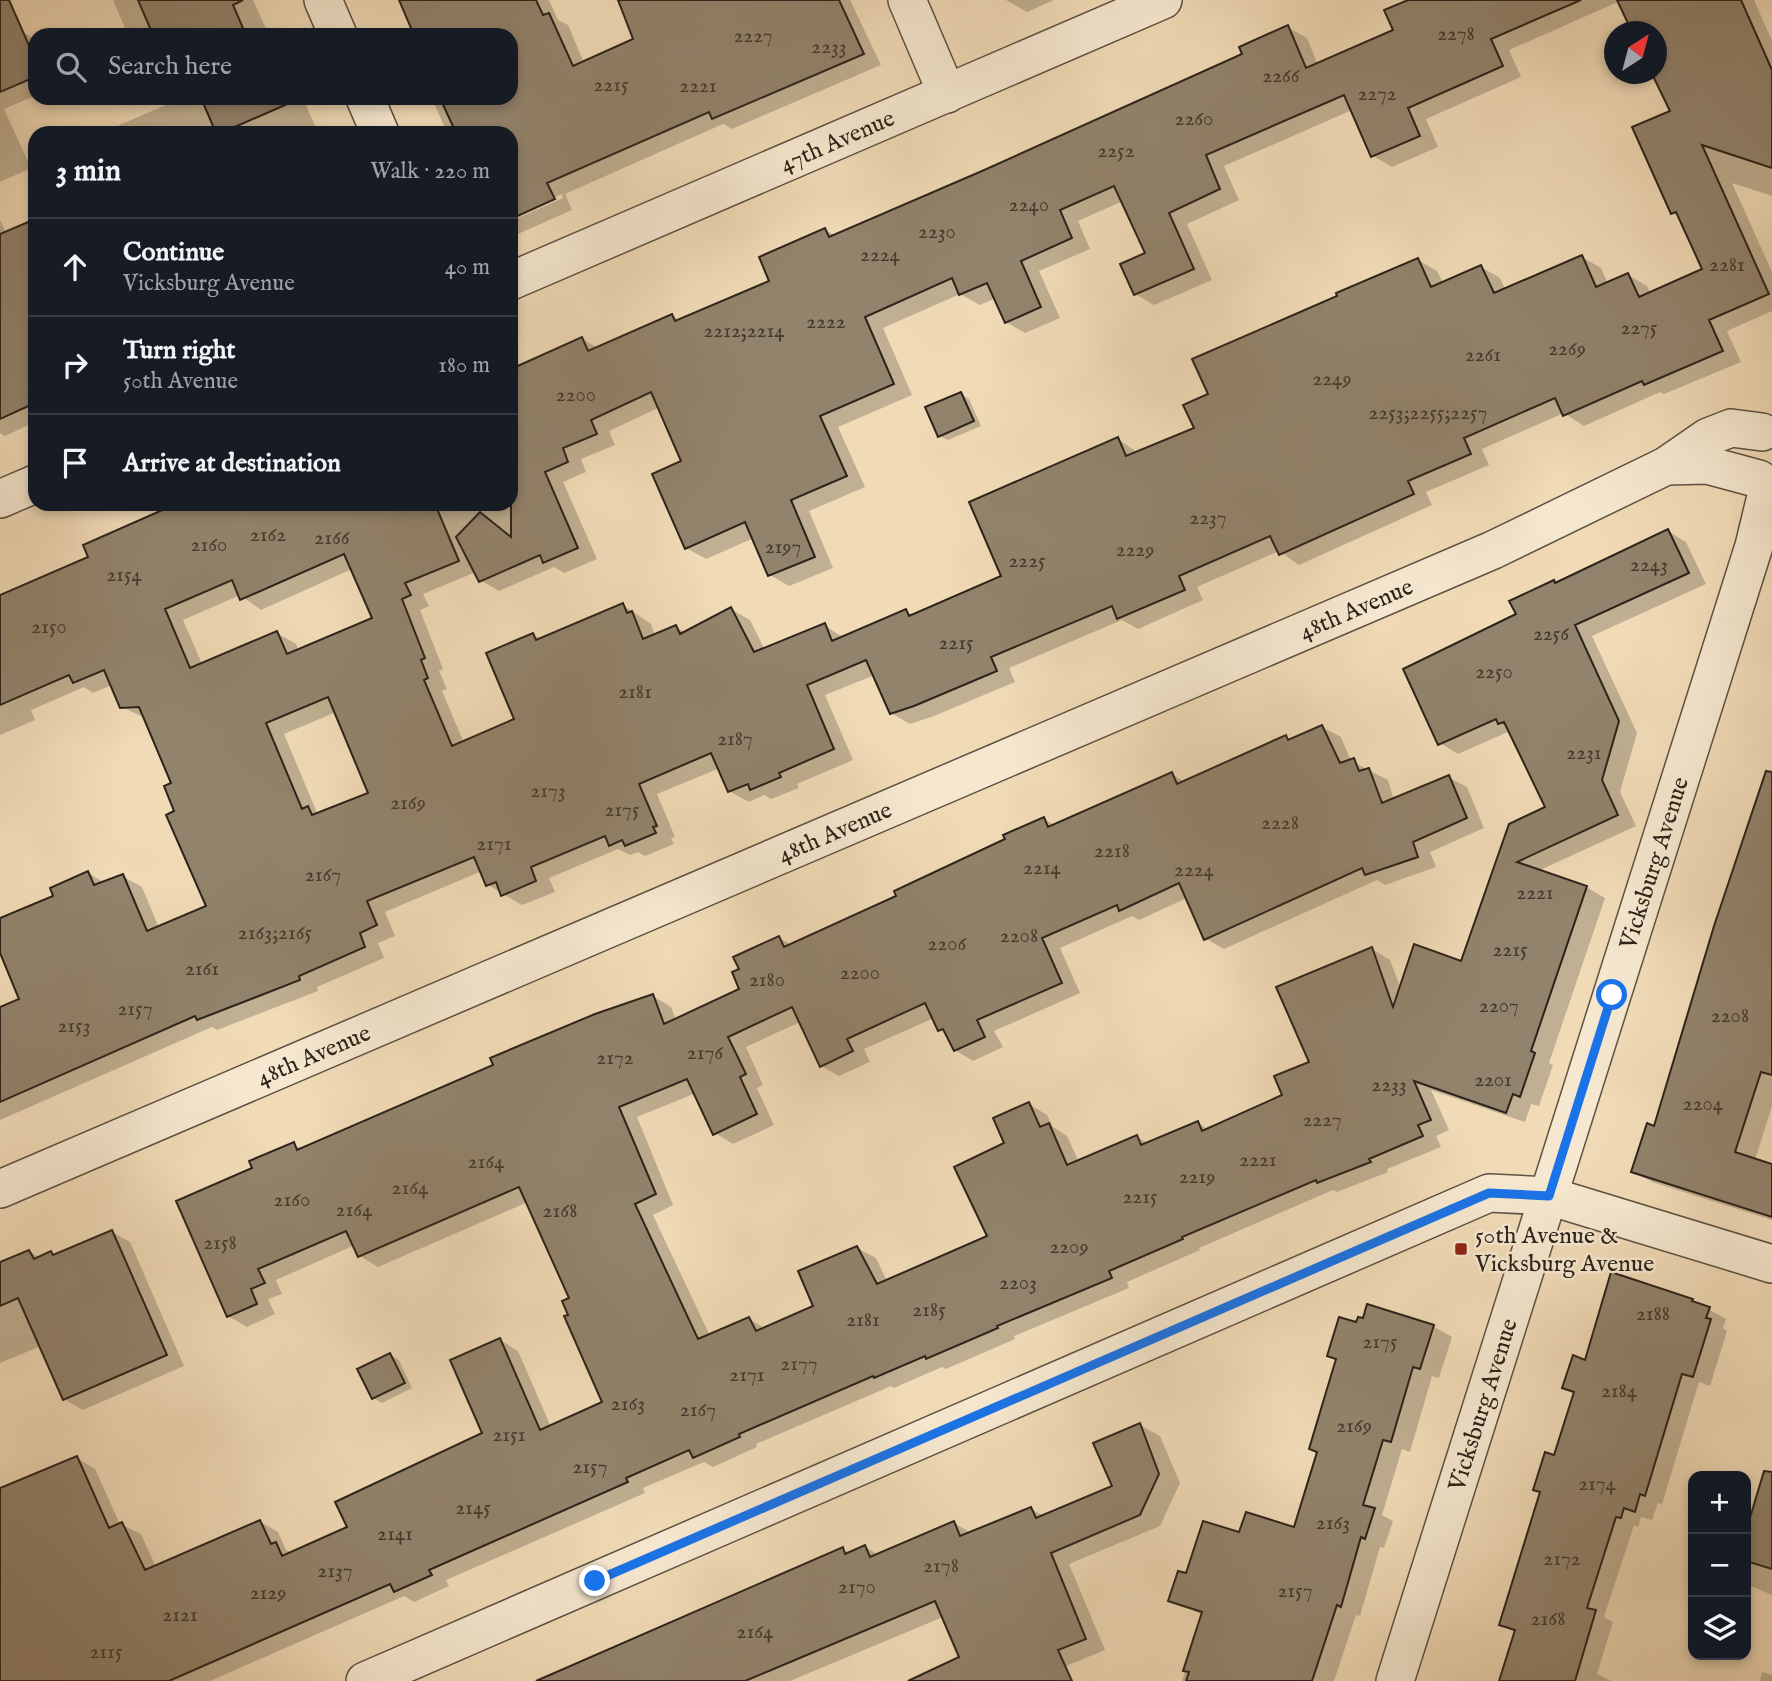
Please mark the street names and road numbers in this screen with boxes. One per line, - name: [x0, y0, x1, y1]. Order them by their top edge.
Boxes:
- street label: 47th Avenue: [775, 104, 900, 180]
- street label: 48th Avenue: [1295, 572, 1418, 648]
- street label: Vicksburg Avenue: [1613, 773, 1697, 954]
- street label: 48th Avenue: [774, 795, 897, 871]
- street label: 48th Avenue: [252, 1018, 376, 1094]
- street label: Vicksburg Avenue: [1442, 1315, 1526, 1496]

